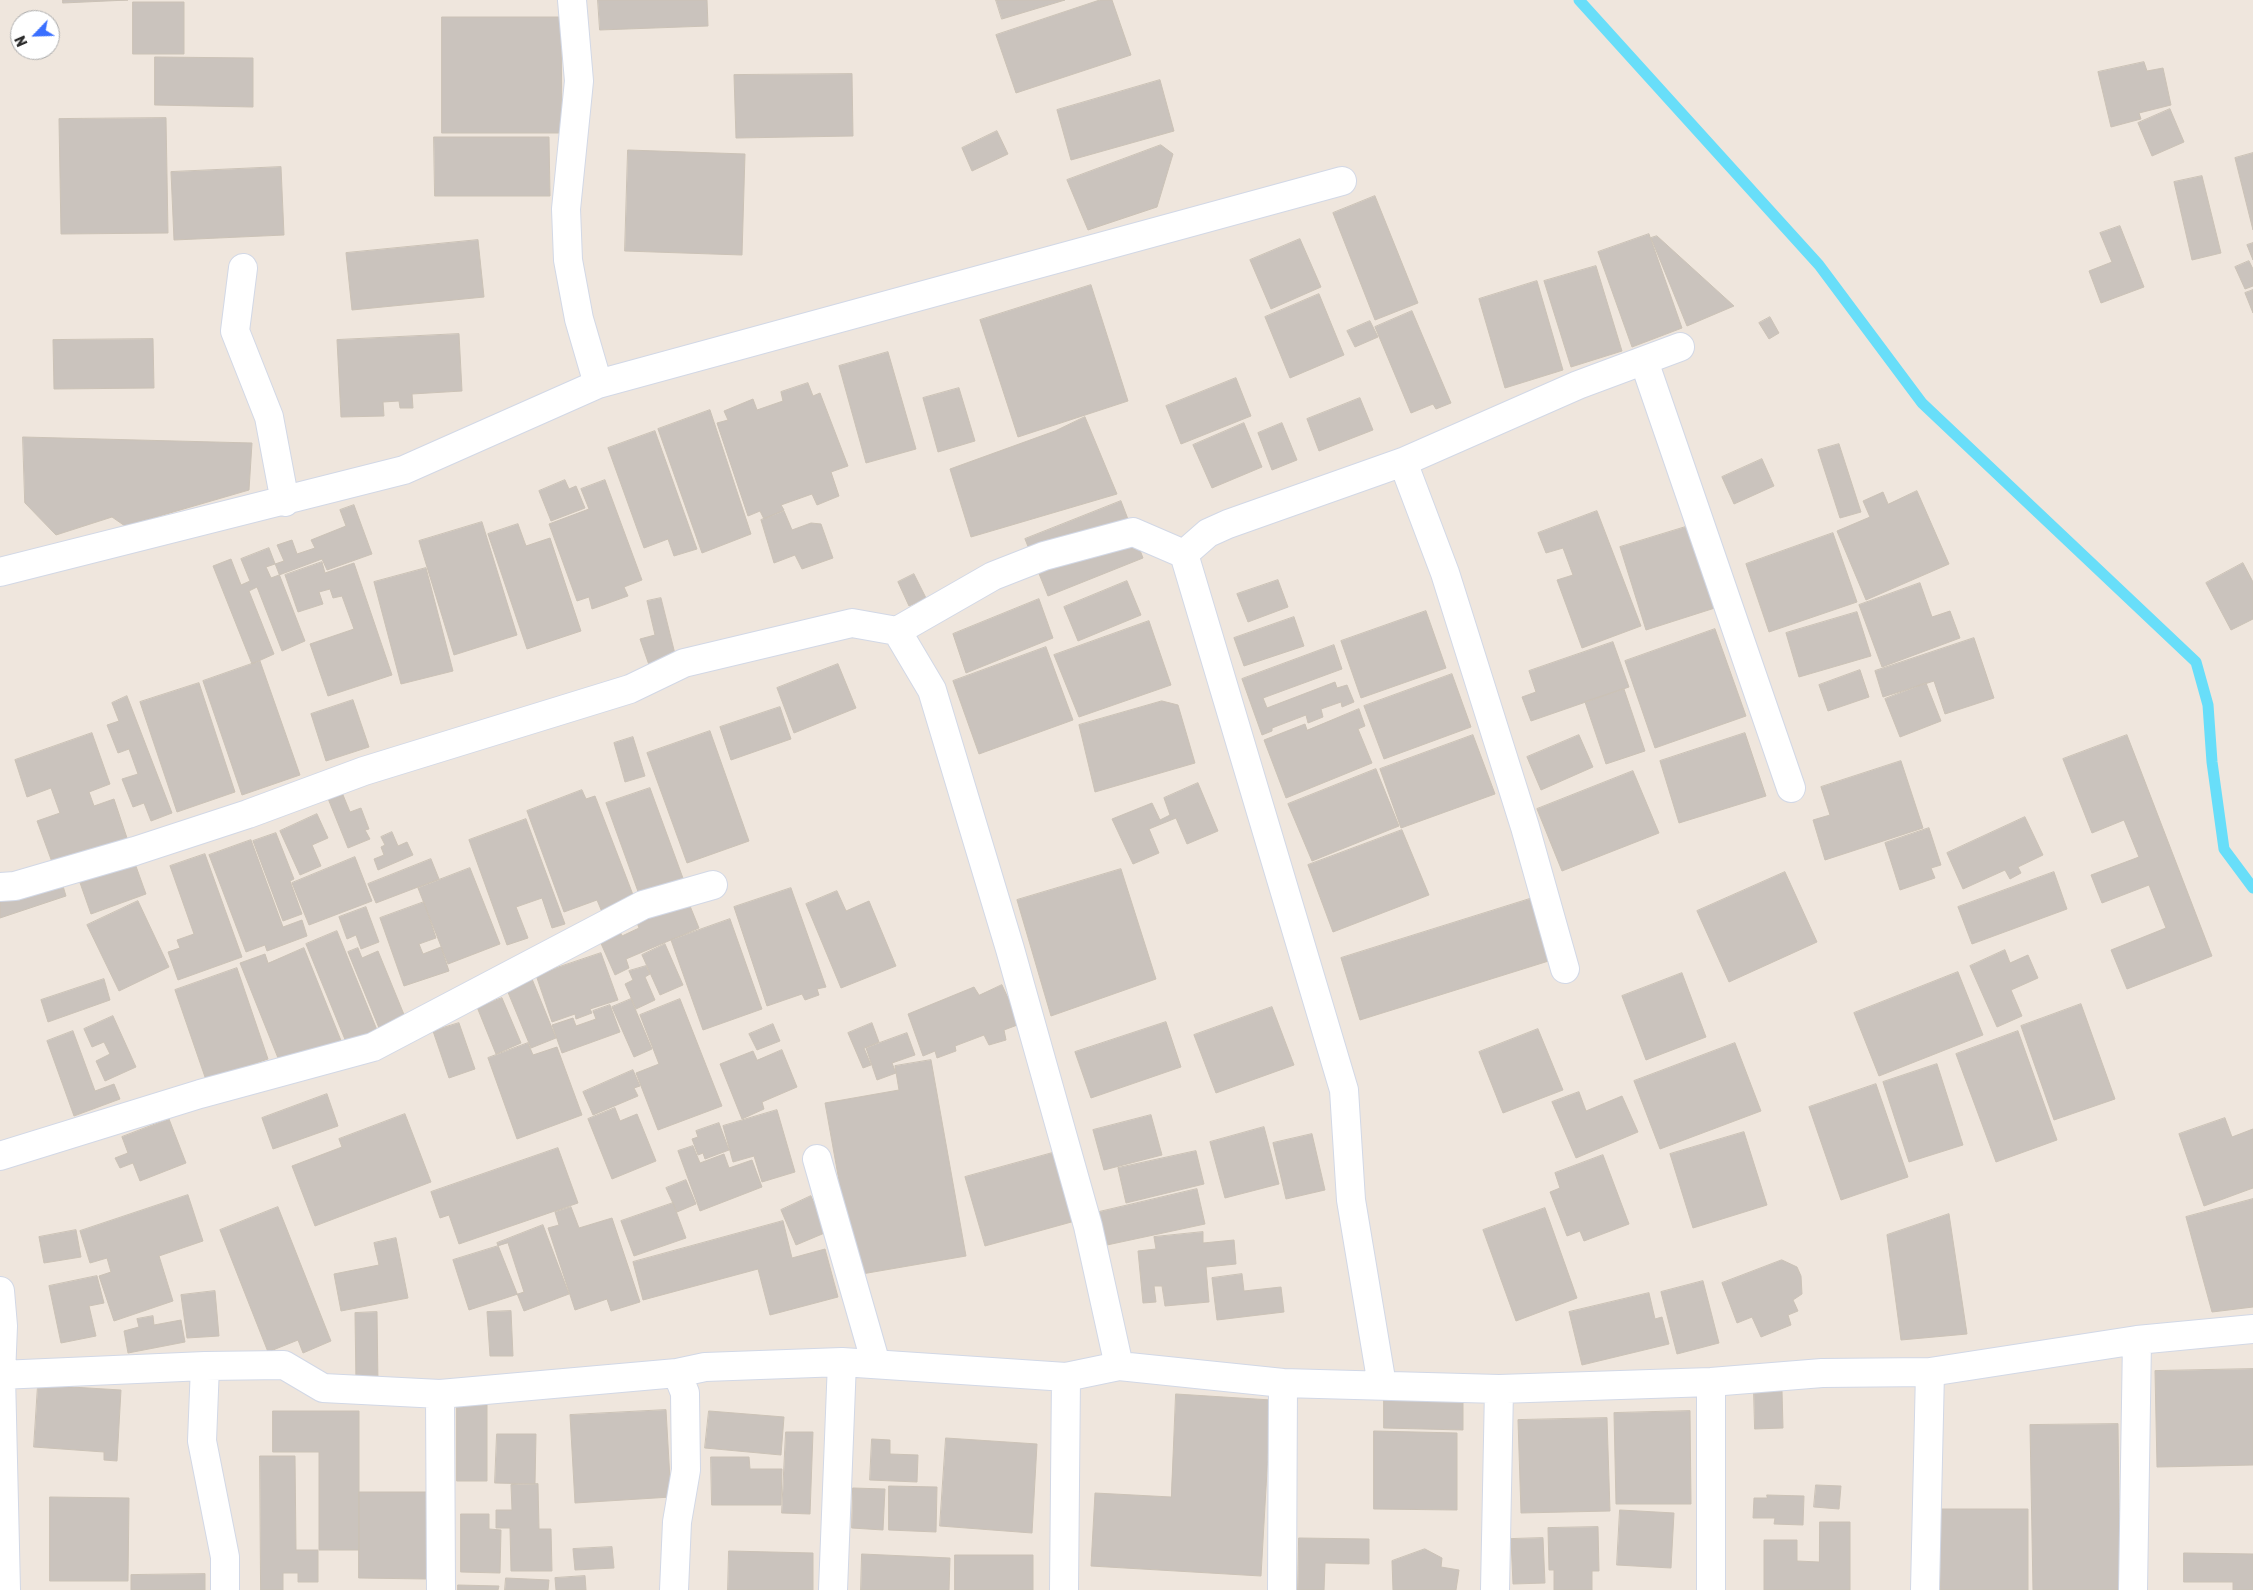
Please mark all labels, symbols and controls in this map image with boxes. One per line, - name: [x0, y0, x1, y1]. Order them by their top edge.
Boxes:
- north arrow: [10, 10, 60, 60]
- text: N: [12, 33, 32, 49]

